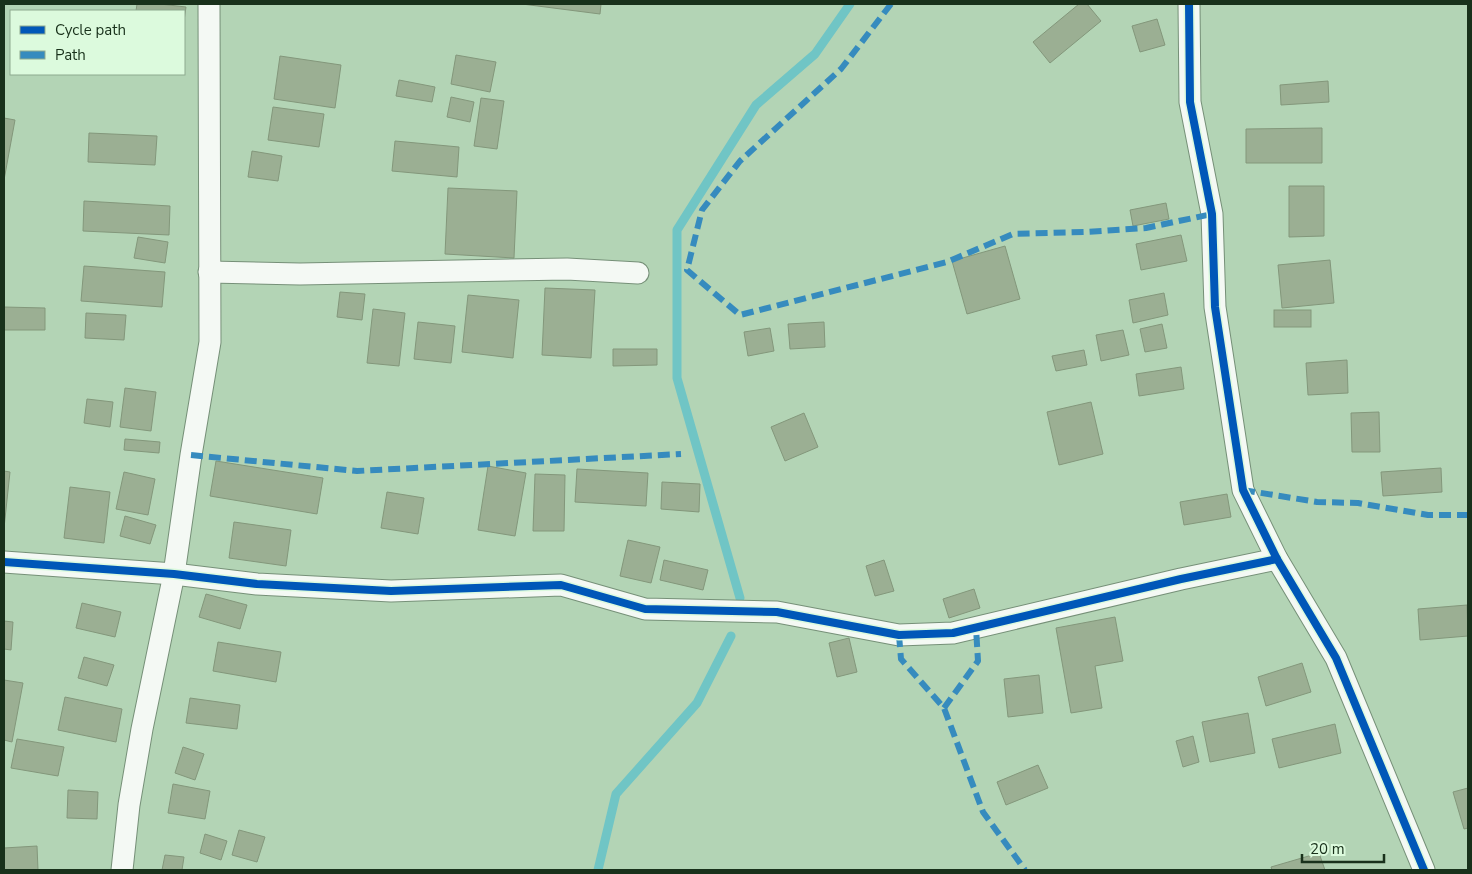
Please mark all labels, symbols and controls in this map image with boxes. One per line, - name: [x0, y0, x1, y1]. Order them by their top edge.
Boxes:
- legend: [10, 10, 185, 75]
- text: Cycle path: [55, 20, 126, 40]
- text: Path: [55, 45, 86, 65]
- scale bar: [1302, 832, 1384, 864]
- text: 20 m: [1310, 839, 1345, 859]

